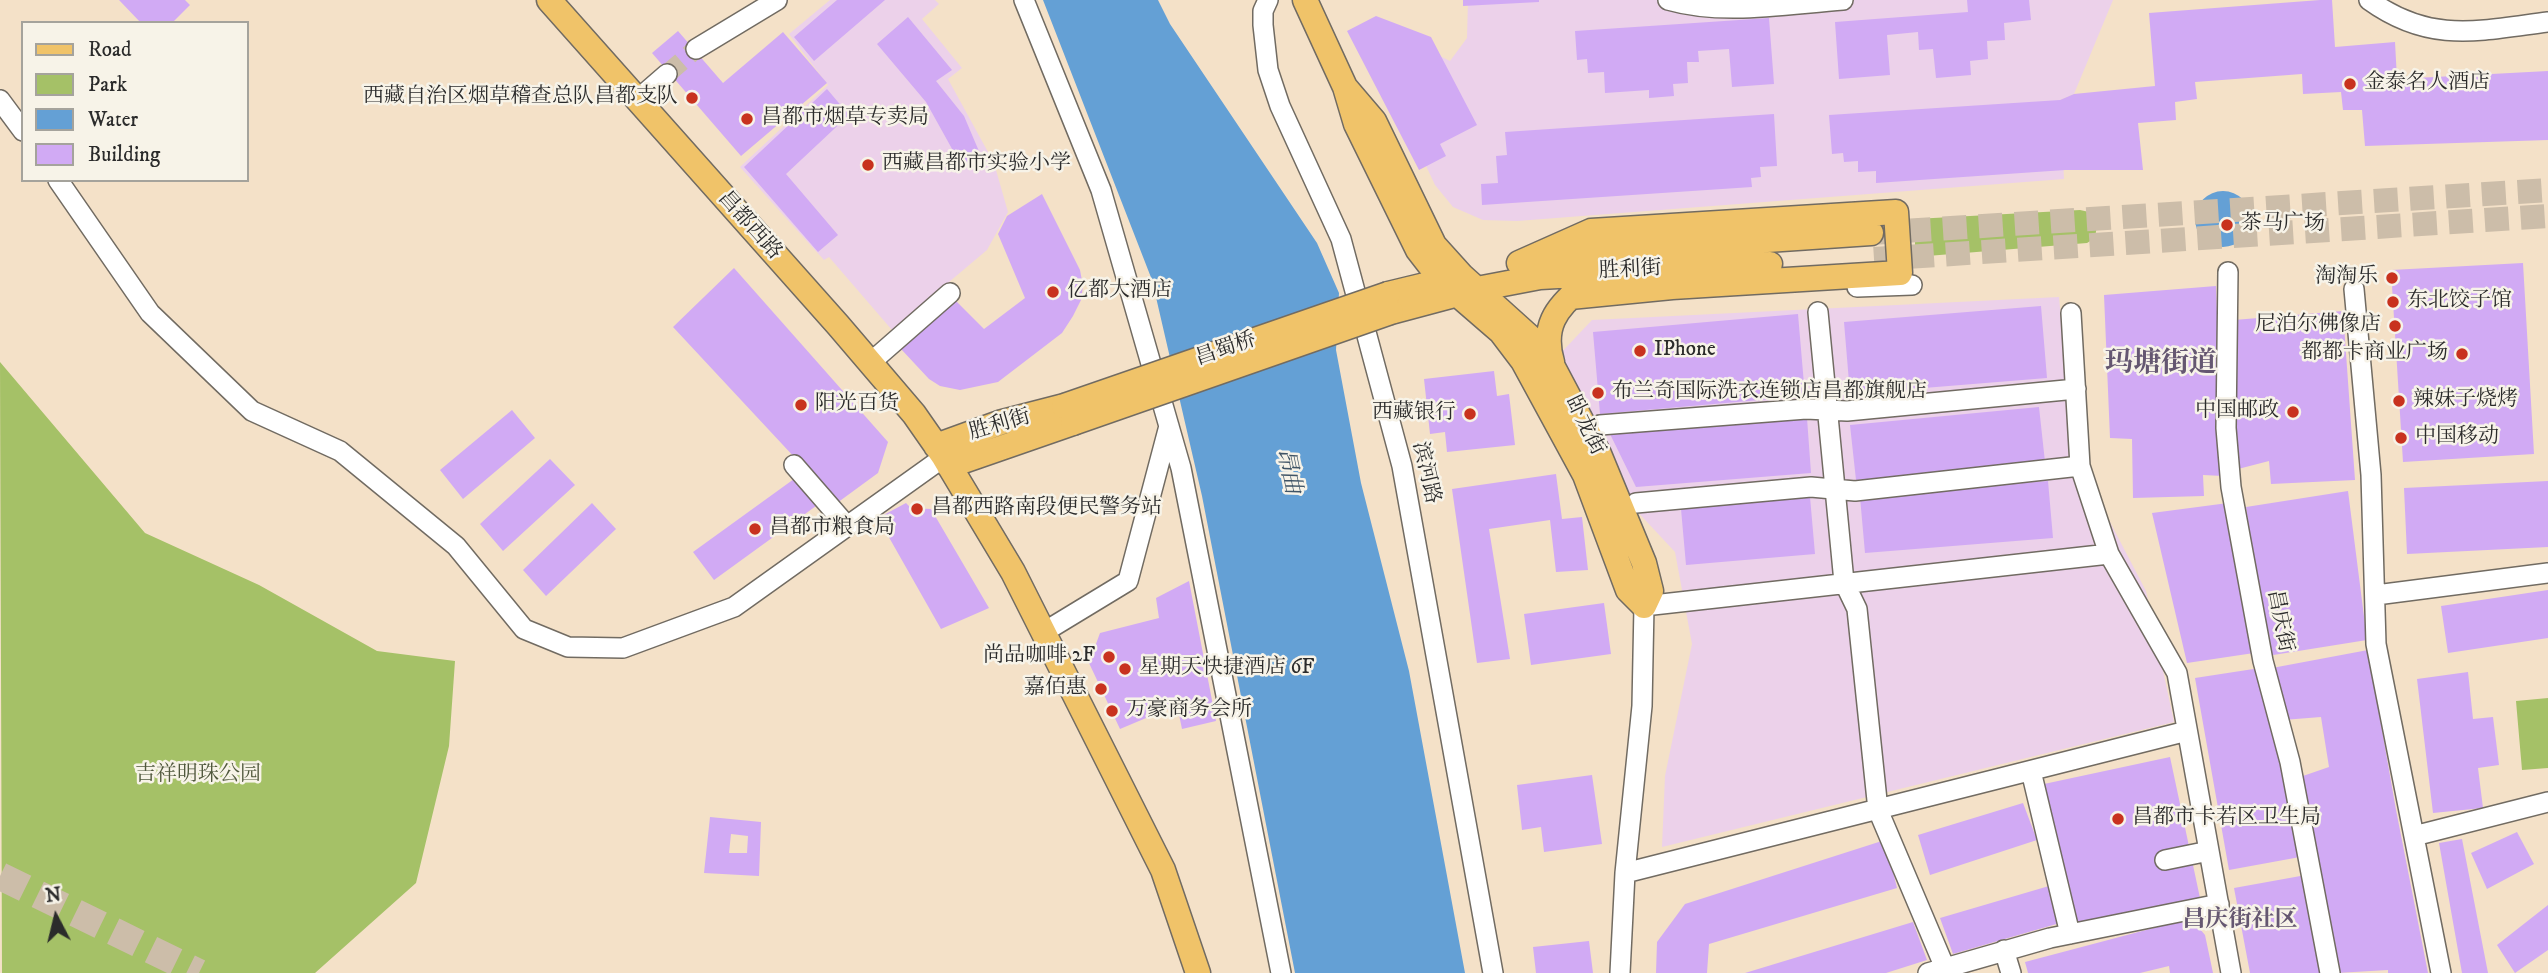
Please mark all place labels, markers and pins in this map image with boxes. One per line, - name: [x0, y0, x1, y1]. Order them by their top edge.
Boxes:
- place label: 金泰名人酒店: [2364, 71, 2490, 97]
- marker: 金泰名人酒店: [2342, 76, 2358, 92]
- place label: 西藏自治区烟草稽查总队昌都支队: [363, 85, 678, 111]
- marker: 西藏自治区烟草稽查总队昌都支队: [684, 90, 700, 106]
- place label: 昌都市烟草专卖局: [761, 106, 929, 132]
- marker: 昌都市烟草专卖局: [739, 111, 755, 127]
- place label: 西藏昌都市实验小学: [882, 152, 1071, 178]
- marker: 西藏昌都市实验小学: [860, 157, 876, 173]
- place label: 茶马广场: [2241, 212, 2325, 238]
- marker: 茶马广场: [2219, 217, 2235, 233]
- place label: 淘淘乐: [2315, 265, 2378, 291]
- marker: 淘淘乐: [2384, 270, 2400, 286]
- place label: 亿都大酒店: [1067, 279, 1172, 305]
- marker: 亿都大酒店: [1045, 284, 1061, 300]
- place label: 东北饺子馆: [2407, 289, 2512, 315]
- marker: 东北饺子馆: [2385, 294, 2401, 310]
- place label: 尼泊尔佛像店: [2255, 313, 2381, 339]
- marker: 尼泊尔佛像店: [2387, 318, 2403, 334]
- place label: IPhone: [1654, 338, 1716, 364]
- place label: 都都卡商业广场: [2301, 341, 2448, 367]
- marker: IPhone: [1632, 343, 1648, 359]
- marker: 都都卡商业广场: [2454, 346, 2470, 362]
- place label: 布兰奇国际洗衣连锁店昌都旗舰店: [1612, 380, 1927, 406]
- marker: 布兰奇国际洗衣连锁店昌都旗舰店: [1590, 385, 1606, 401]
- place label: 辣妹子烧烤: [2413, 388, 2518, 414]
- place label: 阳光百货: [815, 392, 899, 418]
- marker: 辣妹子烧烤: [2391, 393, 2407, 409]
- marker: 阳光百货: [793, 397, 809, 413]
- place label: 中国邮政: [2195, 399, 2279, 425]
- place label: 西藏银行: [1372, 401, 1456, 427]
- marker: 中国邮政: [2285, 404, 2301, 420]
- marker: 西藏银行: [1462, 406, 1478, 422]
- place label: 中国移动: [2415, 425, 2499, 451]
- marker: 中国移动: [2393, 430, 2409, 446]
- place label: 昌都西路南段便民警务站: [931, 496, 1162, 522]
- marker: 昌都西路南段便民警务站: [909, 501, 925, 517]
- place label: 昌都市粮食局: [769, 516, 895, 542]
- marker: 昌都市粮食局: [747, 521, 763, 537]
- place label: 尚品咖啡 2F: [983, 644, 1095, 670]
- marker: 尚品咖啡 2F: [1101, 649, 1117, 665]
- place label: 星期天快捷酒店 6F: [1139, 656, 1314, 682]
- marker: 星期天快捷酒店 6F: [1117, 661, 1133, 677]
- place label: 嘉佰惠: [1024, 676, 1087, 702]
- marker: 嘉佰惠: [1093, 681, 1109, 697]
- place label: 万豪商务会所: [1126, 698, 1252, 724]
- marker: 万豪商务会所: [1104, 703, 1120, 719]
- place label: 昌都市卡若区卫生局: [2132, 806, 2321, 832]
- marker: 昌都市卡若区卫生局: [2110, 811, 2126, 827]

